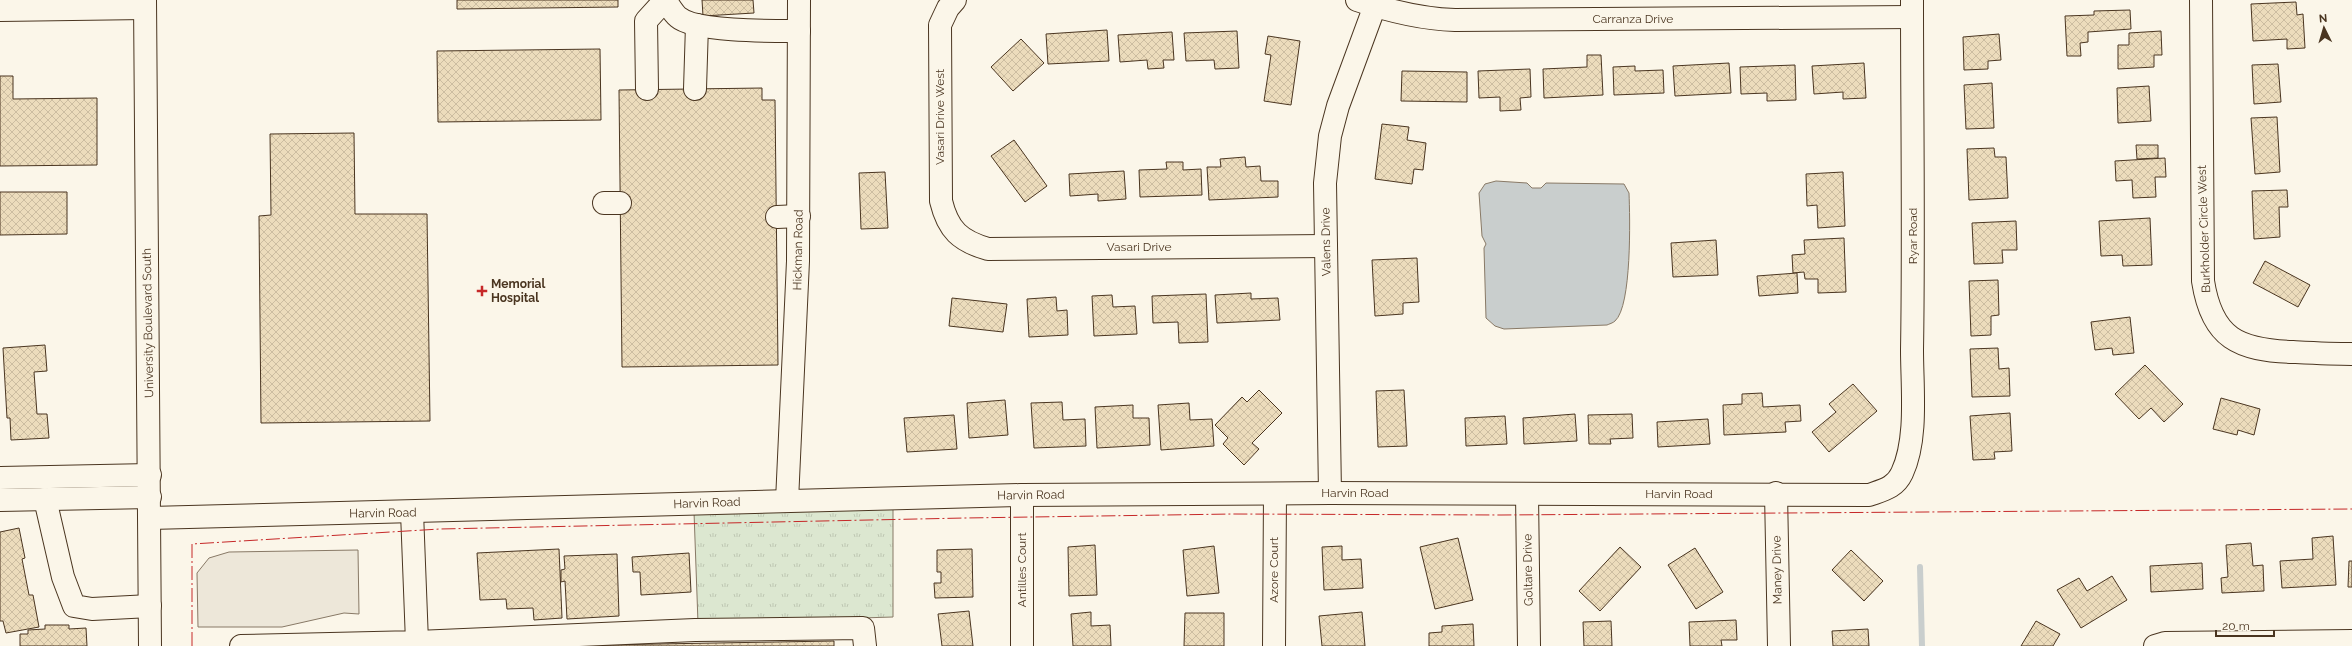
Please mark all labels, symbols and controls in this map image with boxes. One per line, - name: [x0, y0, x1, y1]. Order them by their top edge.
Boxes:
- north arrow: [2304, 8, 2344, 48]
- street label: Carranza Drive: [1593, 12, 1673, 26]
- text: N: [2318, 12, 2328, 25]
- street label: Vasari Drive West: [933, 69, 947, 165]
- street label: Burkholder Circle West: [2195, 165, 2213, 293]
- street label: Valens Drive: [1318, 207, 1334, 277]
- street label: Ryar Road: [1906, 208, 1920, 264]
- street label: Hickman Road: [790, 209, 806, 291]
- street label: Vasari Drive: [1107, 240, 1171, 254]
- street label: University Boulevard South: [140, 248, 156, 398]
- place label: Memorial Hospital: [491, 277, 545, 305]
- marker: Memorial Hospital: [476, 285, 488, 297]
- street label: Harvin Road: [1321, 486, 1389, 500]
- street label: Harvin Road: [997, 487, 1065, 503]
- street label: Harvin Road: [1645, 487, 1713, 501]
- street label: Harvin Road: [673, 495, 741, 511]
- street label: Harvin Road: [349, 505, 417, 521]
- street label: Antilles Court: [1015, 533, 1029, 607]
- street label: Goltare Drive: [1520, 534, 1536, 606]
- street label: Maney Drive: [1769, 536, 1785, 604]
- street label: Azore Court: [1267, 537, 1281, 603]
- scale bar: [2216, 612, 2274, 638]
- text: 20 m: [2222, 619, 2250, 633]

